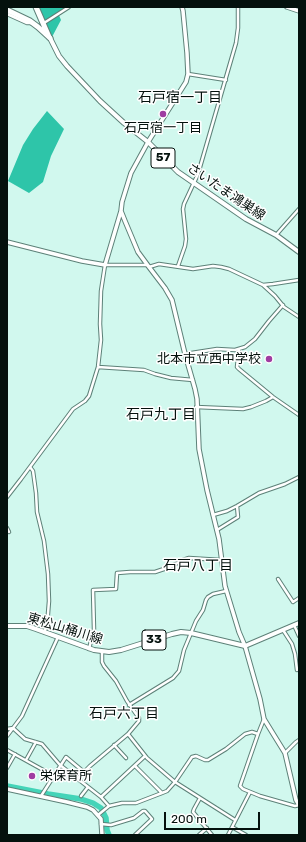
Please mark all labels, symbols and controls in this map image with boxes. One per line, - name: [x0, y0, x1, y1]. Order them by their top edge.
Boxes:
- district label: 石戸宿一丁目: [138, 90, 222, 106]
- marker: 石戸宿一丁目: [158, 109, 168, 119]
- place label: 石戸宿一丁目: [124, 120, 202, 136]
- road number: 57: [151, 148, 175, 168]
- street label: さいたま鴻巣線: [184, 160, 268, 224]
- place label: 北本市立西中学校: [157, 351, 261, 367]
- marker: 北本市立西中学校: [264, 354, 274, 364]
- district label: 石戸九丁目: [126, 407, 196, 423]
- district label: 石戸八丁目: [163, 558, 233, 574]
- street label: 東松山桶川線: [25, 610, 105, 648]
- road number: 33: [142, 630, 166, 650]
- district label: 石戸六丁目: [89, 706, 159, 722]
- place label: 栄保育所: [40, 768, 92, 784]
- marker: 栄保育所: [27, 771, 37, 781]
- scale bar: [166, 804, 262, 830]
- text: 200 m: [171, 812, 207, 826]

